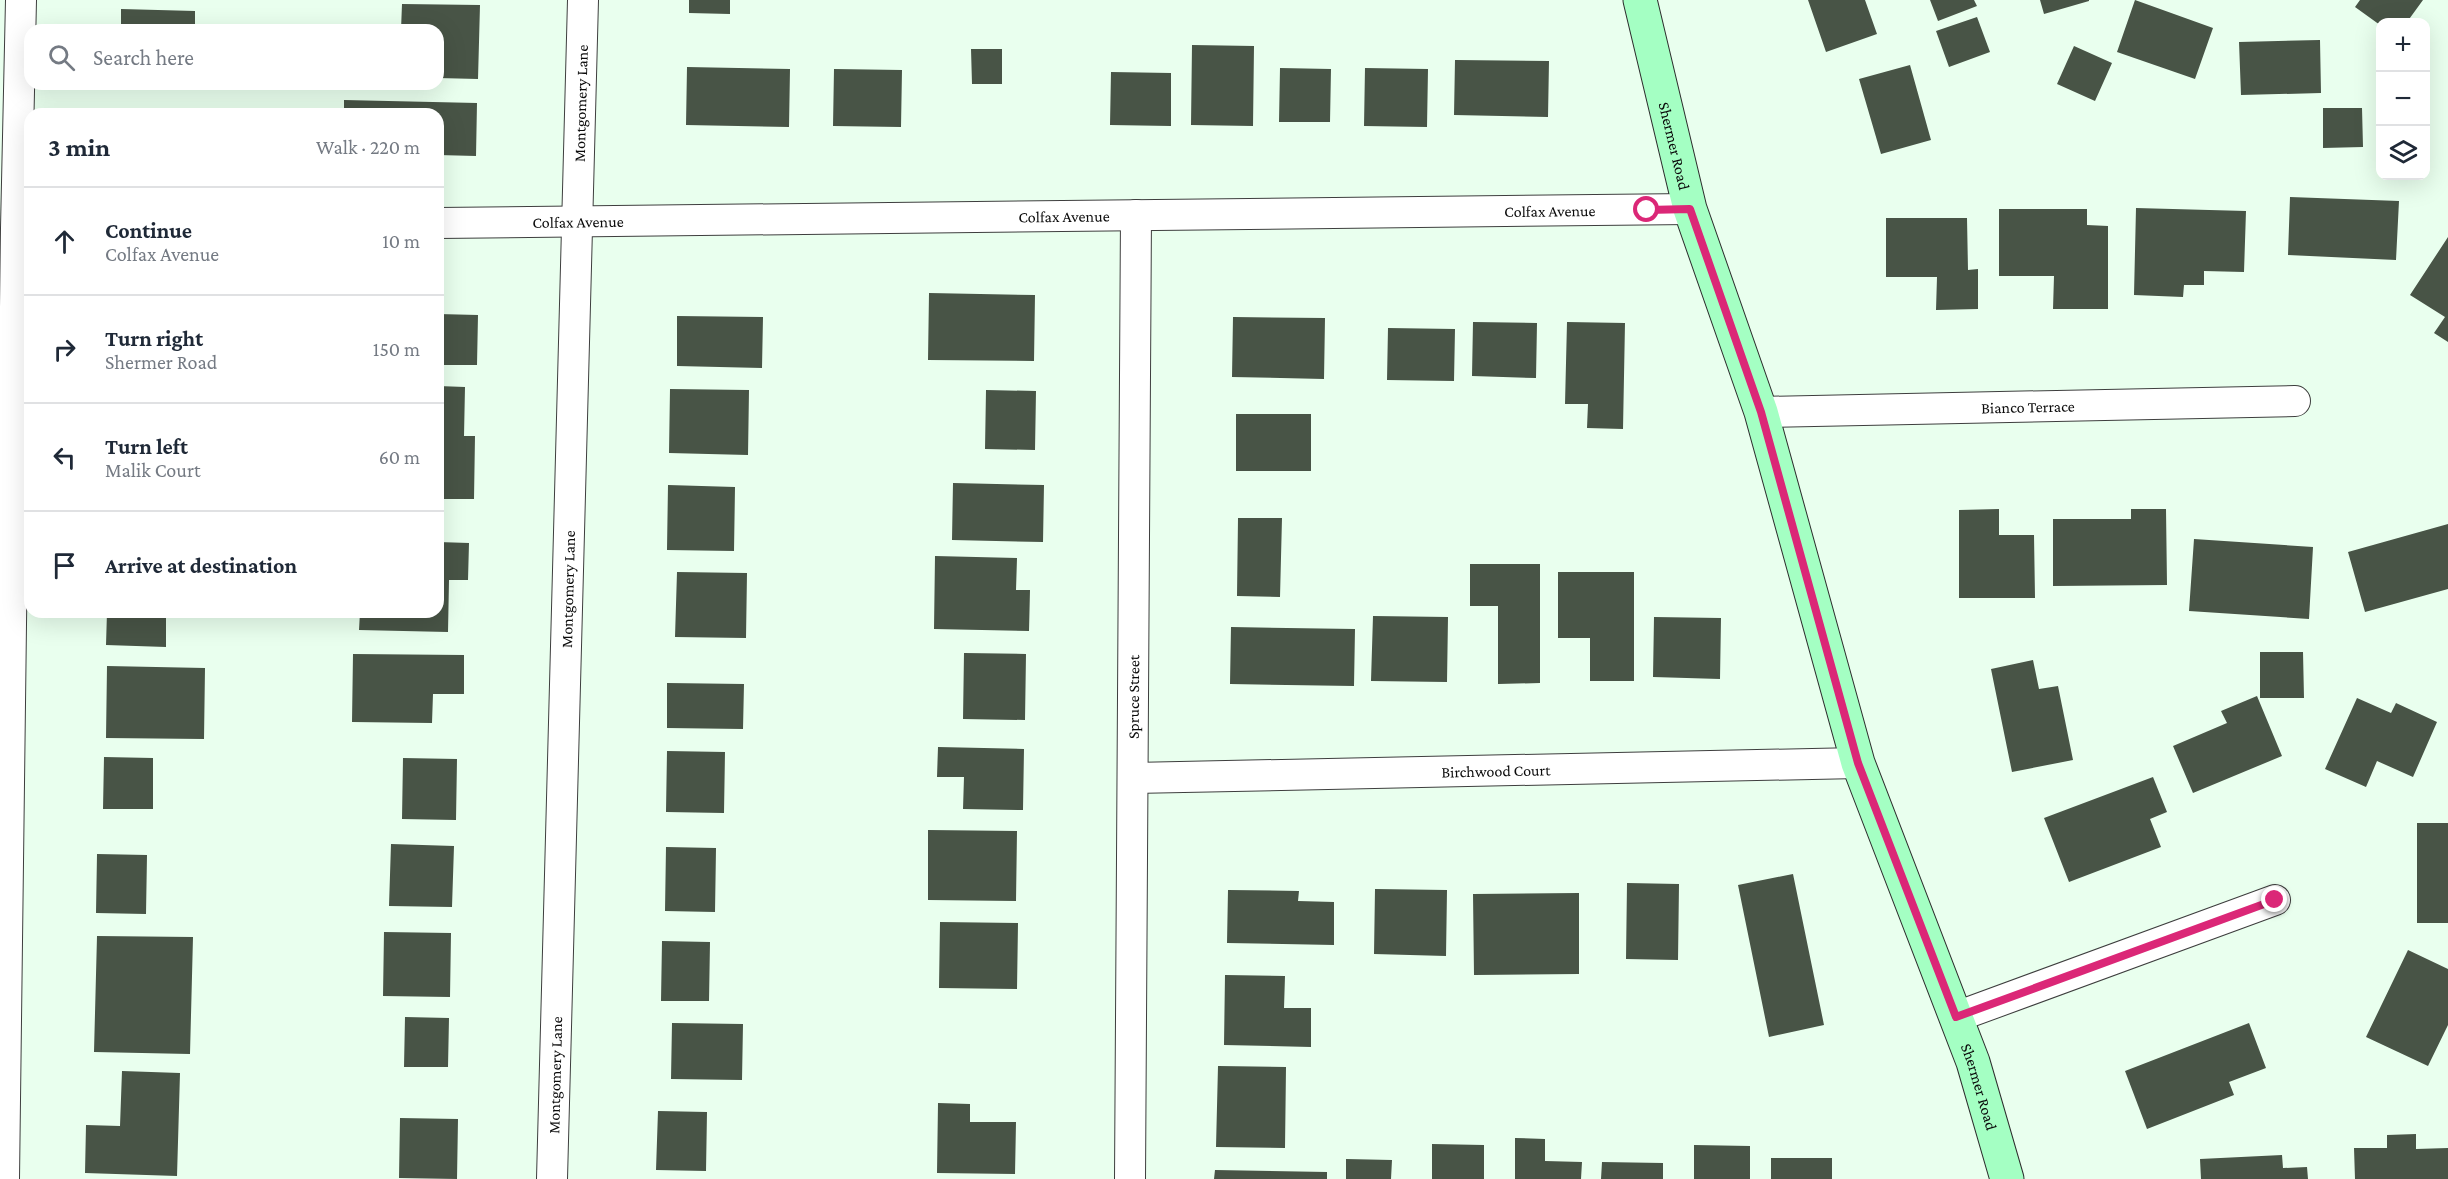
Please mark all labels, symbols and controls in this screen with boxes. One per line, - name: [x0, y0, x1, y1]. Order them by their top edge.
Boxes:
- map controls: [2376, 18, 2430, 180]
- button: +: [2376, 18, 2430, 72]
- search box: [24, 24, 444, 90]
- icon: search: [45, 41, 78, 74]
- street label: Montgomery Lane: [571, 44, 591, 162]
- text: Search here: [93, 45, 194, 70]
- button: −: [2376, 72, 2430, 126]
- street label: Shermer Road: [1656, 100, 1693, 192]
- button: layers: [2376, 126, 2430, 180]
- text: 3 min: [48, 133, 110, 162]
- text: Walk · 220 m: [316, 136, 420, 158]
- route start: [1633, 196, 1659, 222]
- street label: Colfax Avenue: [1504, 202, 1596, 220]
- street label: Colfax Avenue: [1018, 207, 1110, 226]
- street label: Colfax Avenue: [532, 213, 624, 231]
- text: Continue: [105, 218, 192, 243]
- icon: ahead: [48, 225, 81, 258]
- text: 10 m: [382, 230, 420, 252]
- text: Colfax Avenue: [105, 243, 219, 265]
- text: Turn right: [105, 326, 203, 351]
- icon: right: [48, 333, 81, 366]
- text: 150 m: [373, 338, 420, 360]
- text: Shermer Road: [105, 351, 217, 373]
- street label: Bianco Terrace: [1981, 398, 2075, 416]
- text: Turn left: [105, 434, 188, 459]
- icon: left: [48, 441, 81, 474]
- text: 60 m: [379, 446, 420, 468]
- text: Malik Court: [105, 459, 201, 481]
- street label: Montgomery Lane: [558, 530, 578, 648]
- icon: arrive: [48, 549, 81, 582]
- text: Arrive at destination: [105, 553, 297, 578]
- street label: Spruce Street: [1125, 654, 1143, 739]
- street label: Birchwood Court: [1441, 761, 1551, 781]
- route end: [2261, 886, 2287, 912]
- street label: Montgomery Lane: [545, 1016, 565, 1134]
- street label: Shermer Road: [1958, 1041, 2001, 1133]

